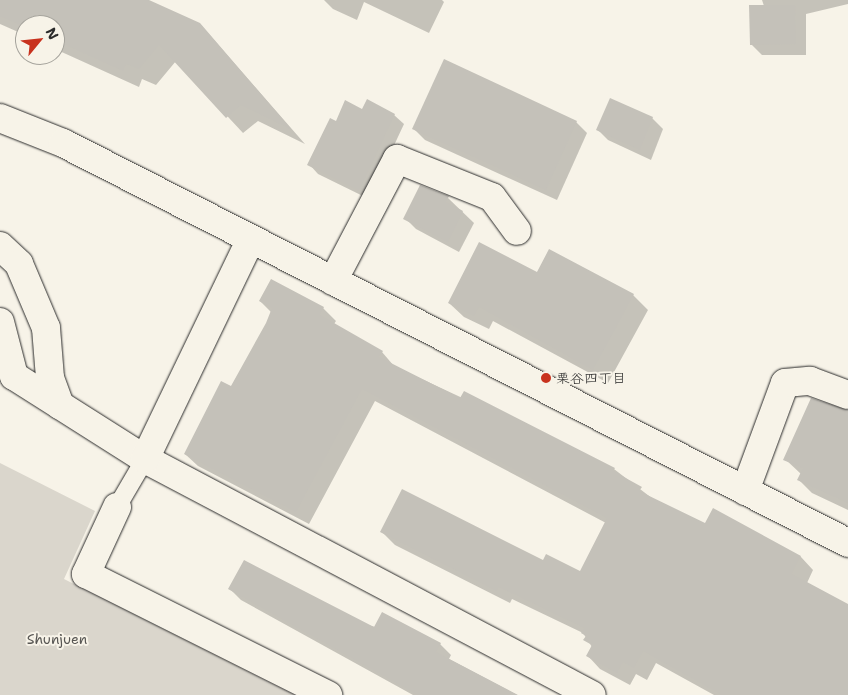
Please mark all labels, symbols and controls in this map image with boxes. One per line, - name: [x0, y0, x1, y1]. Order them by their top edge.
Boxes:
- north arrow: [15, 15, 65, 65]
- text: N: [42, 24, 63, 43]
- place label: 栗谷四丁目: [556, 370, 626, 386]
- marker: 栗谷四丁目: [540, 372, 552, 384]
- park label: Shunjuen: [27, 631, 87, 647]

